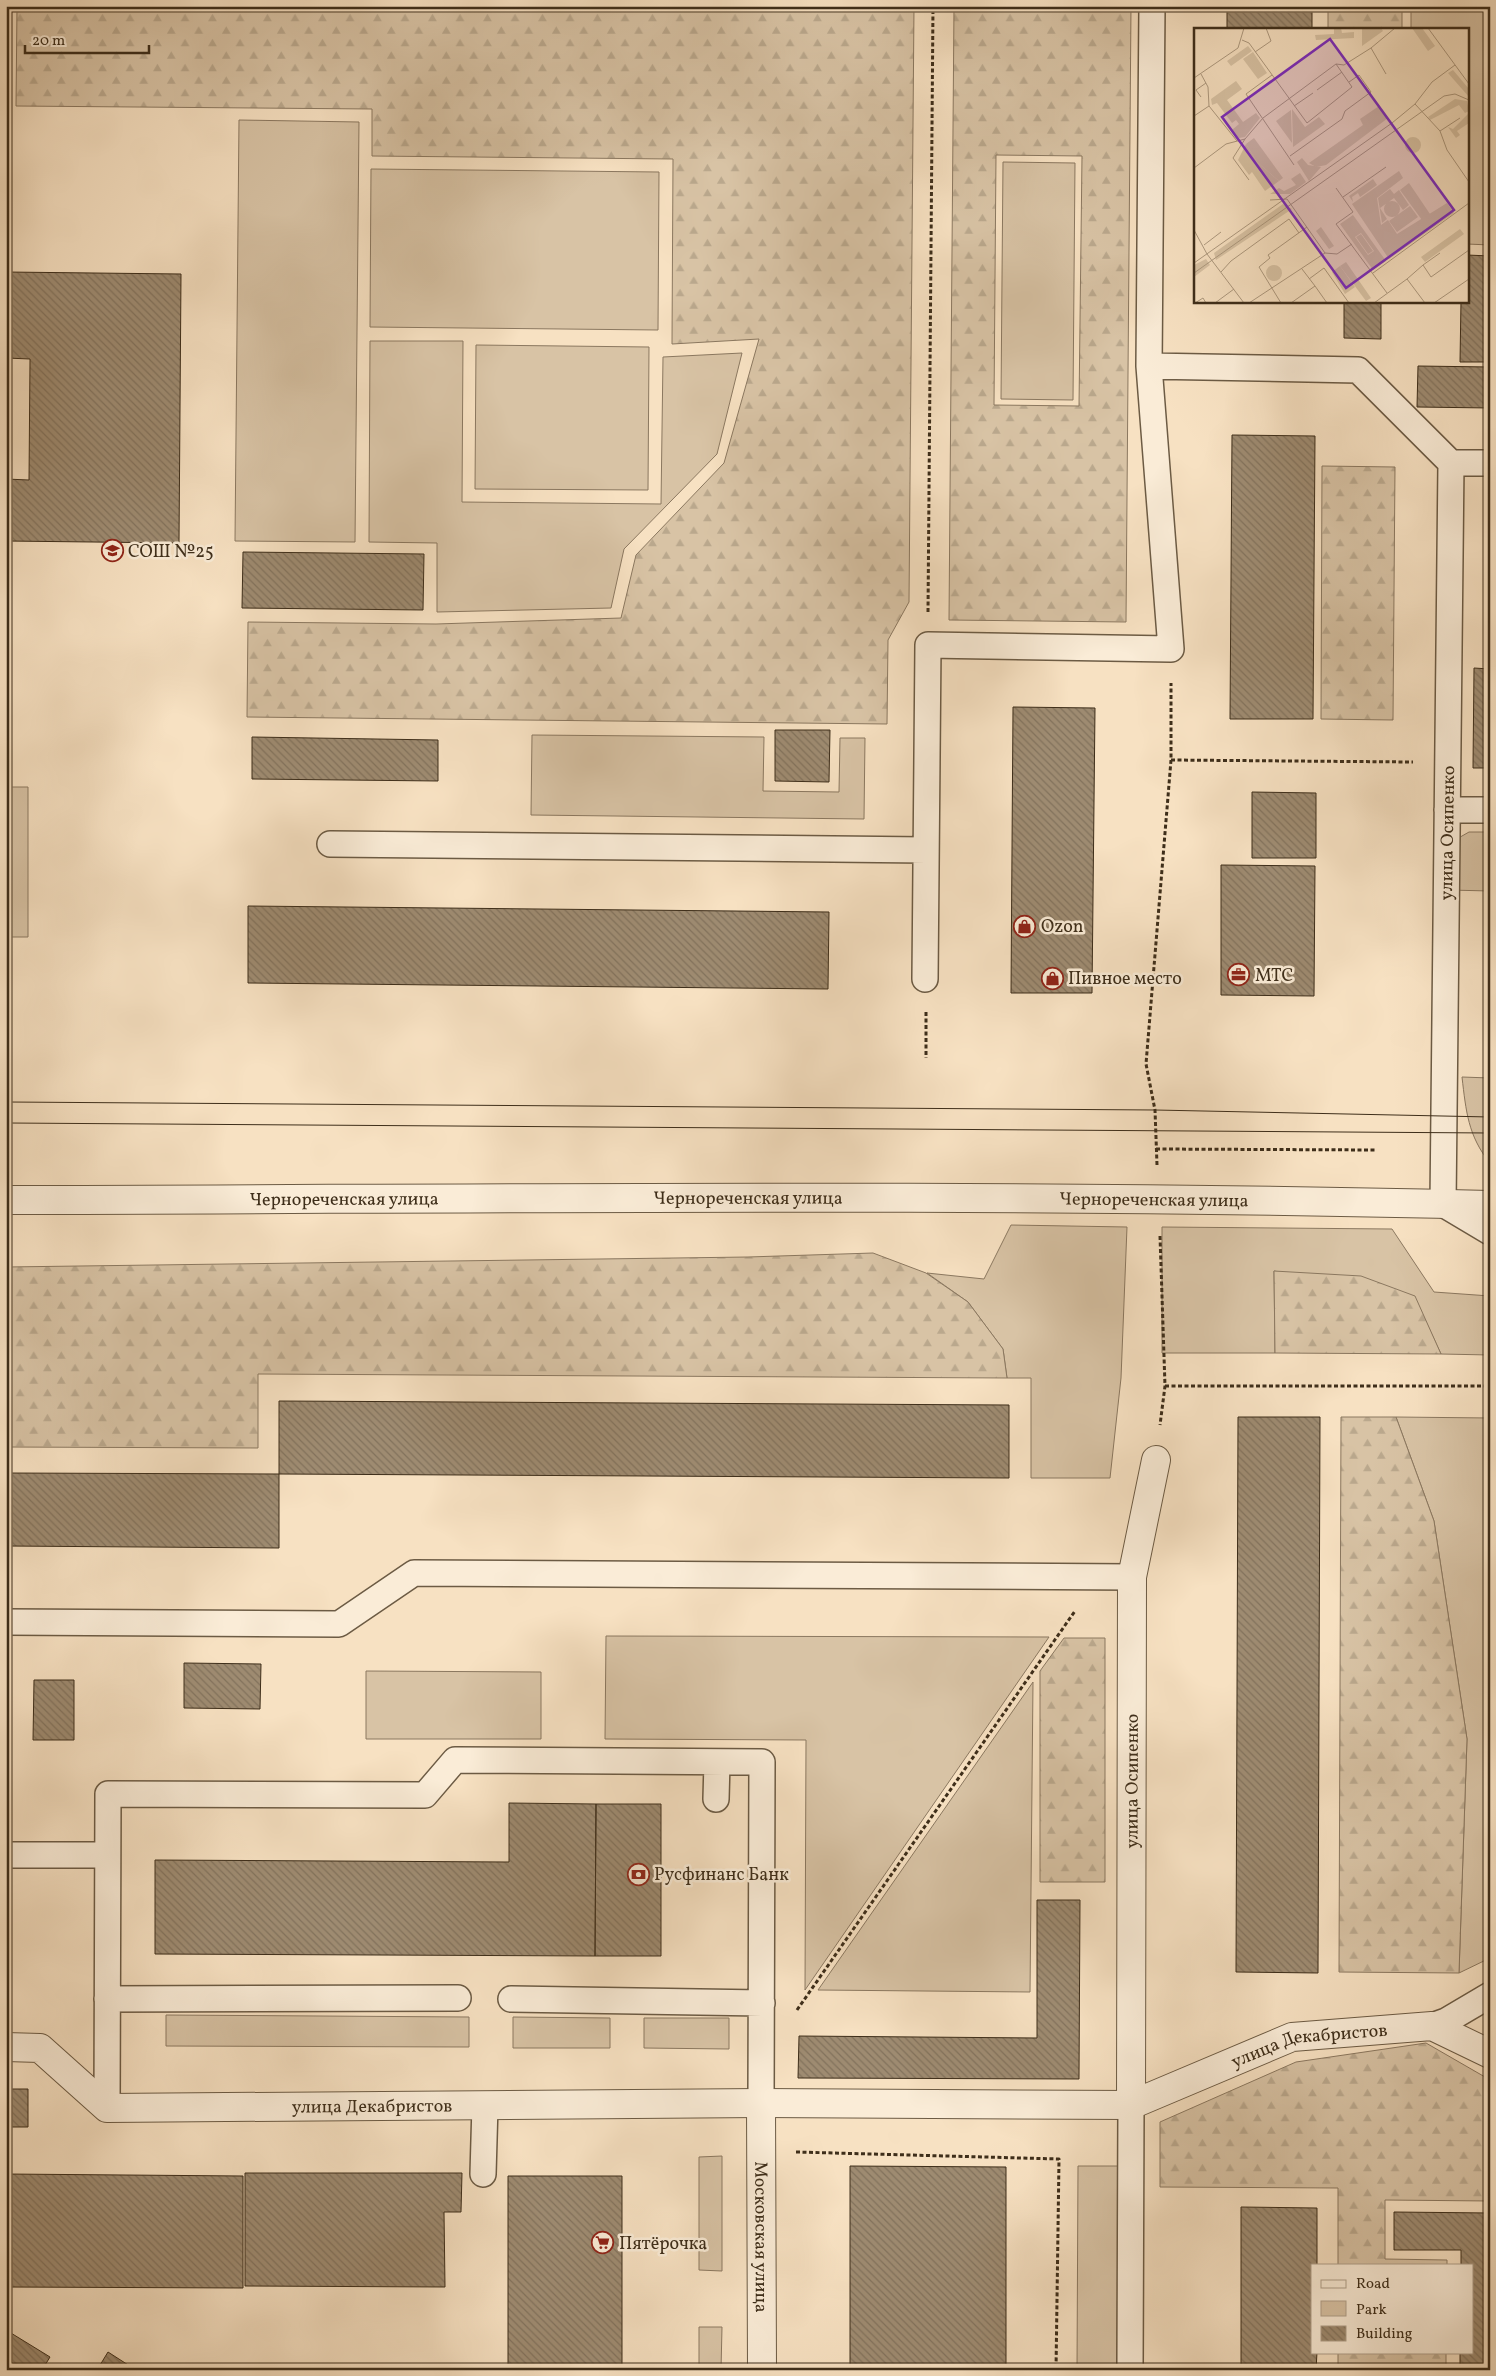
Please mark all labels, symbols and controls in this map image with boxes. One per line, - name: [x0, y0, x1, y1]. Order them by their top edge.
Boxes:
- scale bar: [25, 22, 149, 54]
- inset map: [1194, 28, 1468, 302]
- text: 20 m: [32, 31, 65, 52]
- school or university icon: СОШ №25: [100, 539, 124, 563]
- place label: СОШ №25: [128, 540, 214, 565]
- street label: улица Осипенко: [1435, 765, 1462, 901]
- shop icon: Ozon: [1013, 914, 1037, 938]
- place label: Ozon: [1041, 915, 1084, 940]
- office icon: МТС: [1227, 963, 1251, 987]
- place label: МТС: [1255, 964, 1293, 989]
- shop icon: Пивное место: [1040, 966, 1064, 990]
- place label: Пивное место: [1068, 967, 1182, 992]
- street label: Чернореченская улица: [249, 1187, 439, 1213]
- street label: Чернореченская улица: [653, 1187, 843, 1212]
- street label: Чернореченская улица: [1059, 1188, 1249, 1214]
- street label: улица Осипенко: [1120, 1714, 1146, 1848]
- bank icon: Русфинанс Банк: [626, 1862, 650, 1886]
- place label: Русфинанс Банк: [654, 1863, 789, 1888]
- street label: улица Декабристов: [1228, 2019, 1388, 2075]
- street label: улица Декабристов: [292, 2094, 452, 2121]
- street label: Московская улица: [747, 2161, 773, 2313]
- supermarket icon: Пятёрочка: [591, 2231, 615, 2255]
- place label: Пятёрочка: [619, 2232, 707, 2257]
- legend: [1311, 2264, 1474, 2354]
- text: Road: [1356, 2274, 1390, 2295]
- text: Park: [1356, 2300, 1387, 2321]
- text: Building: [1356, 2324, 1413, 2345]

